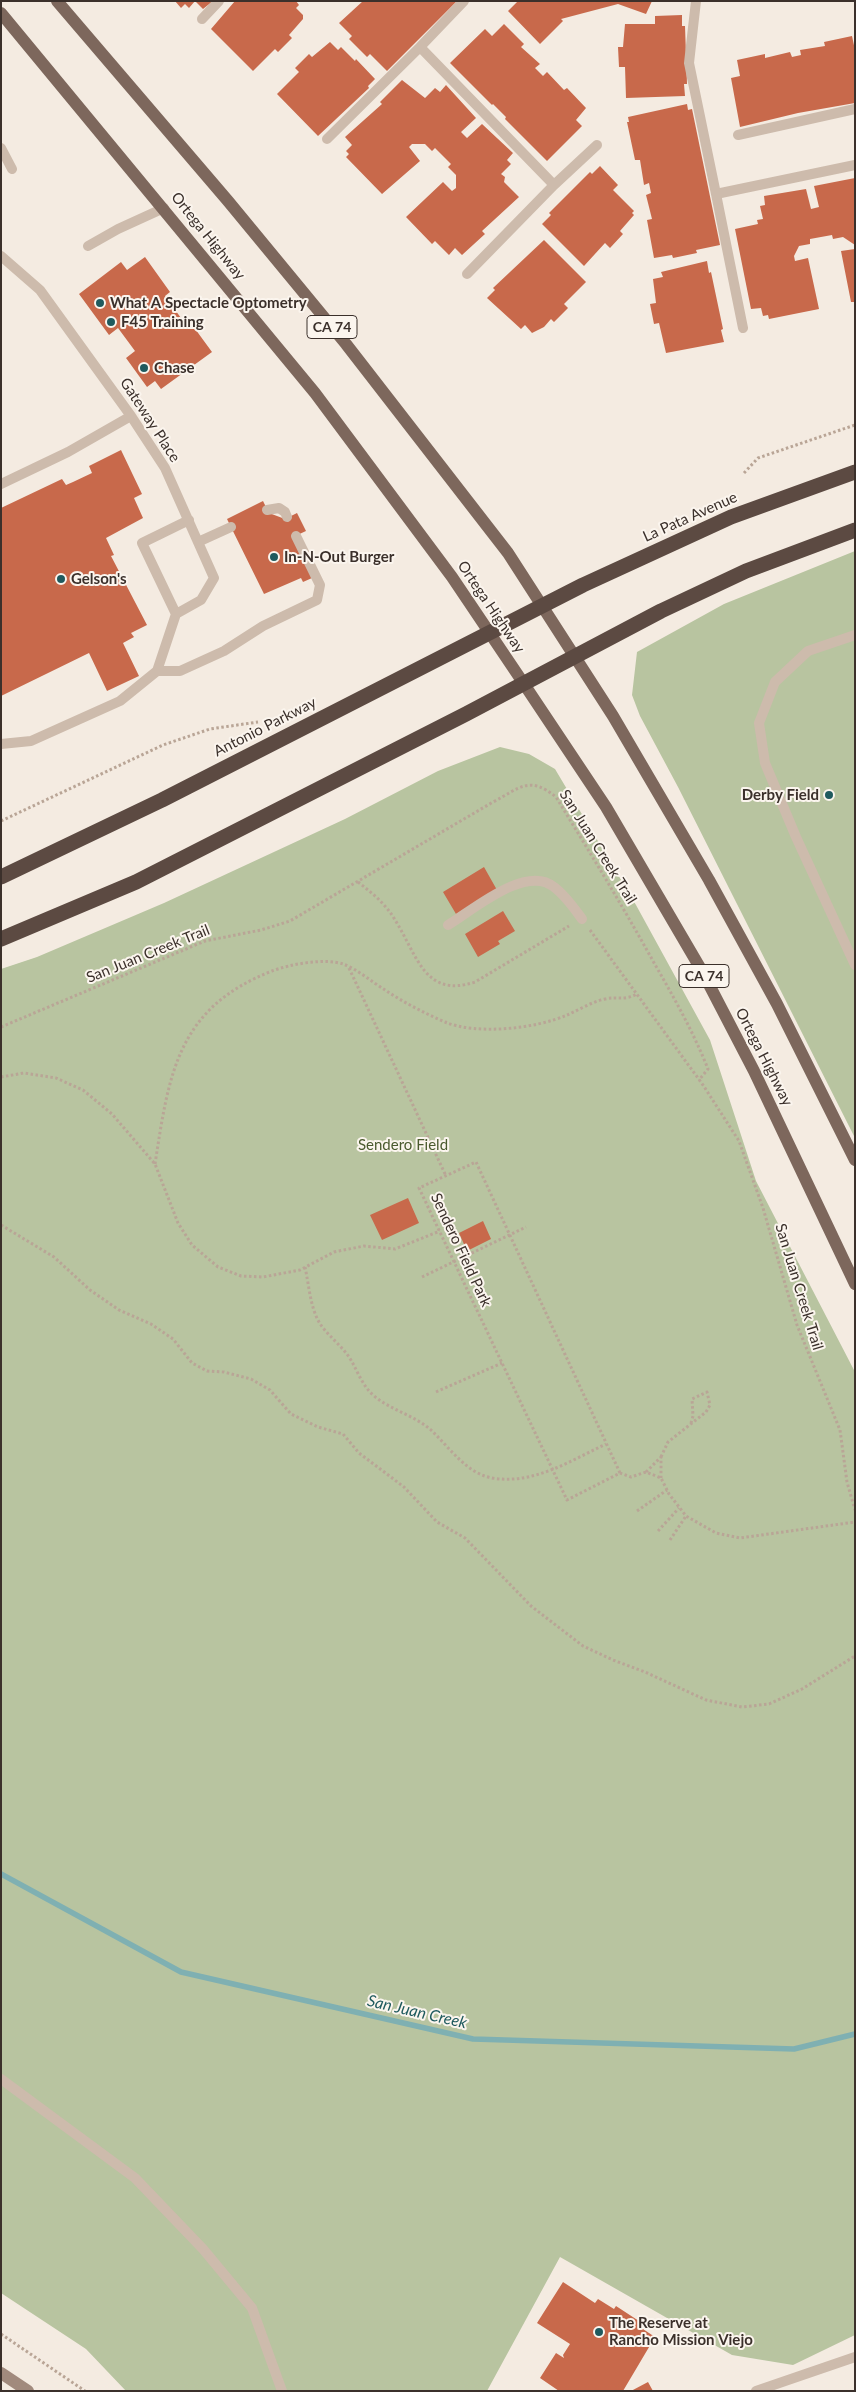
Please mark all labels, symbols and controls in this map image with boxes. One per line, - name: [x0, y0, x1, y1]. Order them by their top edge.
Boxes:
- street label: Ortega Highway: [167, 189, 249, 283]
- place label: What A Spectacle Optometry: [110, 294, 307, 312]
- marker: What A Spectacle Optometry: [94, 297, 106, 309]
- place label: F45 Training: [121, 313, 204, 331]
- marker: F45 Training: [105, 316, 117, 328]
- road number: CA 74: [307, 316, 357, 338]
- place label: Chase: [154, 359, 195, 377]
- marker: Chase: [138, 362, 150, 374]
- street label: Gateway Place: [116, 374, 184, 466]
- street label: La Pata Avenue: [640, 488, 740, 546]
- place label: In-N-Out Burger: [284, 548, 394, 566]
- marker: In-N-Out Burger: [268, 551, 280, 563]
- street label: Ortega Highway: [453, 557, 529, 657]
- place label: Gelson's: [71, 570, 127, 588]
- marker: Gelson's: [55, 573, 67, 585]
- street label: Antonio Parkway: [211, 693, 319, 761]
- place label: Derby Field: [742, 786, 819, 804]
- street label: San Juan Creek Trail: [556, 787, 640, 907]
- marker: Derby Field: [823, 789, 835, 801]
- street label: San Juan Creek Trail: [84, 921, 212, 987]
- road number: CA 74: [679, 964, 729, 988]
- street label: Ortega Highway: [732, 1005, 796, 1109]
- park label: Sendero Field: [358, 1136, 448, 1154]
- street label: Sendero Field Park: [427, 1190, 495, 1310]
- street label: San Juan Creek Trail: [771, 1222, 827, 1352]
- water label: San Juan Creek: [365, 1991, 469, 2033]
- place label: The Reserve at Rancho Mission Viejo: [609, 2314, 753, 2349]
- marker: The Reserve at Rancho Mission Viejo: [593, 2326, 605, 2338]

